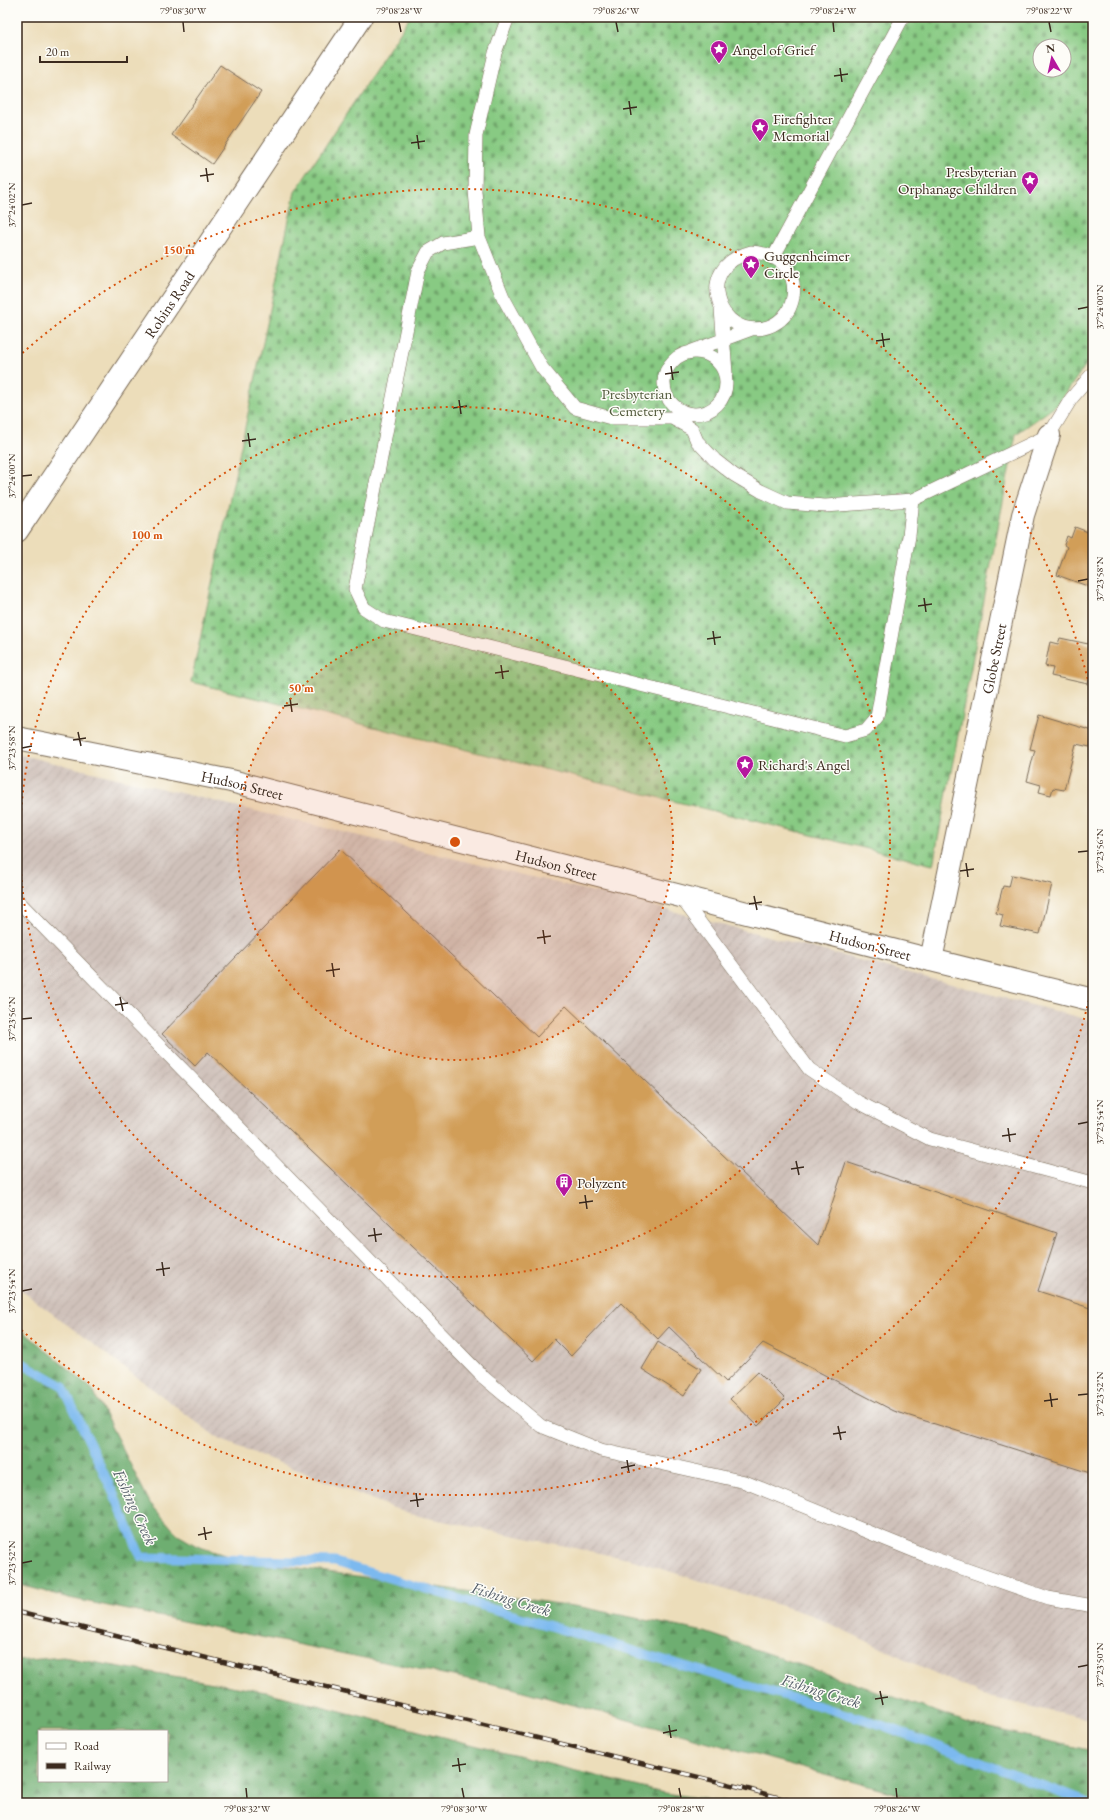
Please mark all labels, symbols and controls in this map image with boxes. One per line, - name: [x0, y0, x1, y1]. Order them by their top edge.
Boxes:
- text: 79°08'30"W: [160, 4, 207, 17]
- text: 79°08'28"W: [376, 4, 423, 17]
- text: 79°08'26"W: [593, 4, 640, 17]
- text: 79°08'24"W: [810, 4, 857, 17]
- text: 79°08'22"W: [1026, 4, 1073, 17]
- scale bar: [40, 38, 127, 64]
- north arrow: [1032, 38, 1072, 78]
- place icon: Angel of Grief: [709, 39, 729, 64]
- place label: Angel of Grief: [731, 40, 817, 59]
- text: N: [1045, 40, 1056, 56]
- text: 20 m: [46, 44, 70, 60]
- place label: Firefighter Memorial: [773, 109, 833, 145]
- place icon: Firefighter Memorial: [750, 117, 770, 142]
- place label: Presbyterian Orphanage Children: [898, 162, 1017, 198]
- place icon: Presbyterian Orphanage Children: [1020, 170, 1040, 195]
- text: 37°24'02"N: [5, 182, 18, 227]
- text: 150 m: [163, 242, 195, 258]
- place label: Guggenheimer Circle: [764, 246, 849, 282]
- place icon: Guggenheimer Circle: [741, 254, 761, 279]
- street label: Robins Road: [140, 267, 198, 341]
- text: 37°24'00"N: [1093, 284, 1106, 329]
- park label: Presbyterian Cemetery: [601, 384, 673, 420]
- text: 37°24'00"N: [5, 453, 18, 498]
- text: 100 m: [131, 527, 163, 543]
- text: 37°23'58"N: [1093, 556, 1106, 601]
- street label: Globe Street: [977, 621, 1010, 695]
- text: 50 m: [288, 680, 314, 696]
- text: 37°23'58"N: [5, 725, 18, 770]
- place icon: Richard's Angel: [735, 754, 755, 779]
- place label: Richard's Angel: [758, 755, 850, 774]
- street label: Hudson Street: [199, 766, 286, 804]
- text: 37°23'56"N: [1093, 828, 1106, 873]
- centre of rings: [448, 835, 462, 849]
- street label: Hudson Street: [513, 845, 600, 884]
- street label: Hudson Street: [827, 925, 913, 964]
- text: 37°23'56"N: [5, 996, 18, 1041]
- text: 37°23'54"N: [1093, 1099, 1106, 1144]
- building icon: Polyzent: [554, 1172, 574, 1197]
- place label: Polyzent: [577, 1173, 626, 1192]
- text: 37°23'54"N: [5, 1268, 18, 1313]
- text: 37°23'52"N: [1093, 1371, 1106, 1416]
- water label: Fishing Creek: [108, 1465, 162, 1549]
- text: 37°23'52"N: [5, 1540, 18, 1585]
- water label: Fishing Creek: [468, 1577, 554, 1621]
- text: 37°23'50"N: [1093, 1642, 1106, 1687]
- water label: Fishing Creek: [778, 1669, 864, 1713]
- legend: [38, 1730, 168, 1782]
- text: Road: [74, 1738, 100, 1754]
- text: Railway: [74, 1758, 112, 1774]
- text: 79°08'32"W: [224, 1802, 271, 1815]
- text: 79°08'30"W: [441, 1802, 488, 1815]
- text: 79°08'28"W: [658, 1802, 705, 1815]
- text: 79°08'26"W: [874, 1802, 921, 1815]

